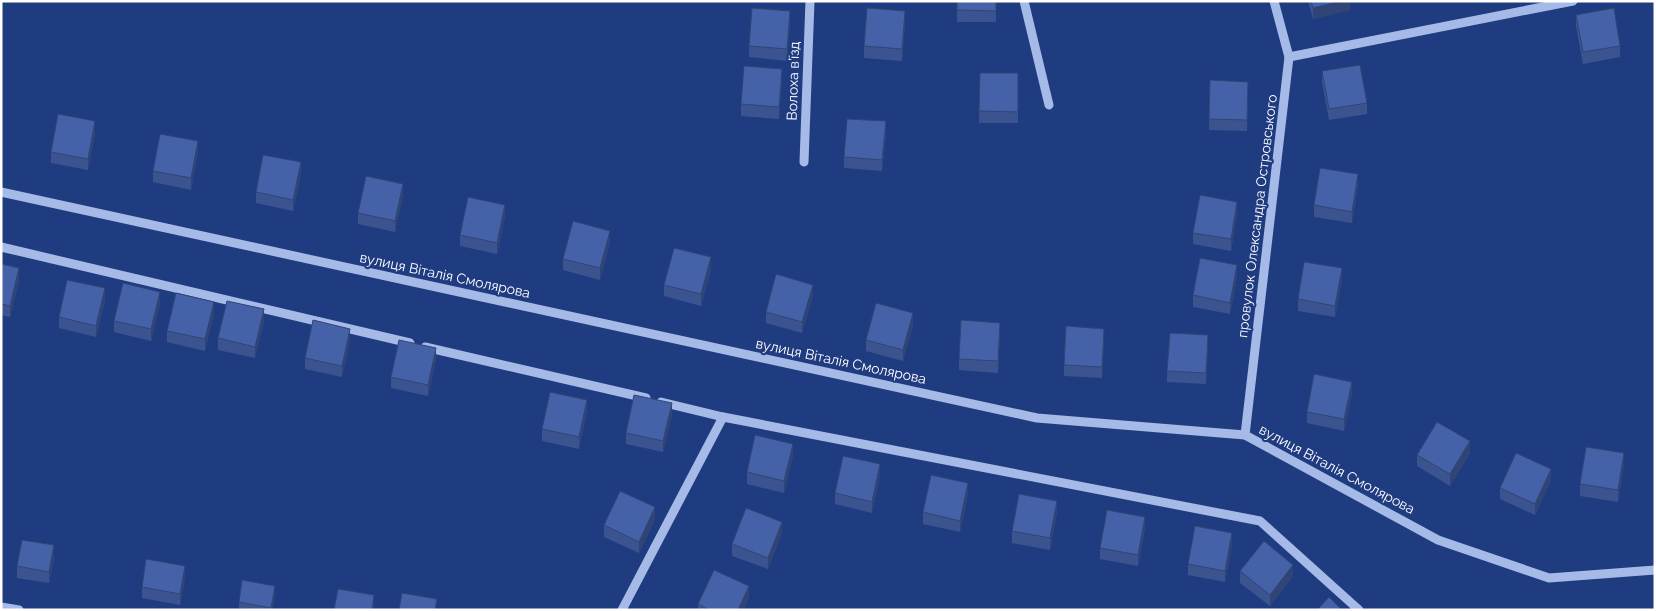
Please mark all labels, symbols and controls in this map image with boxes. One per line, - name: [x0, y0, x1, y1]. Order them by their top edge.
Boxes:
- street label: Волоха в’їзд: [784, 41, 802, 121]
- street label: провулок Олександра Островського: [1234, 93, 1280, 339]
- street label: вулиця Віталія Смолярова: [358, 249, 532, 301]
- street label: вулиця Віталія Смолярова: [754, 335, 928, 387]
- street label: вулиця Віталія Смолярова: [1257, 421, 1417, 517]

